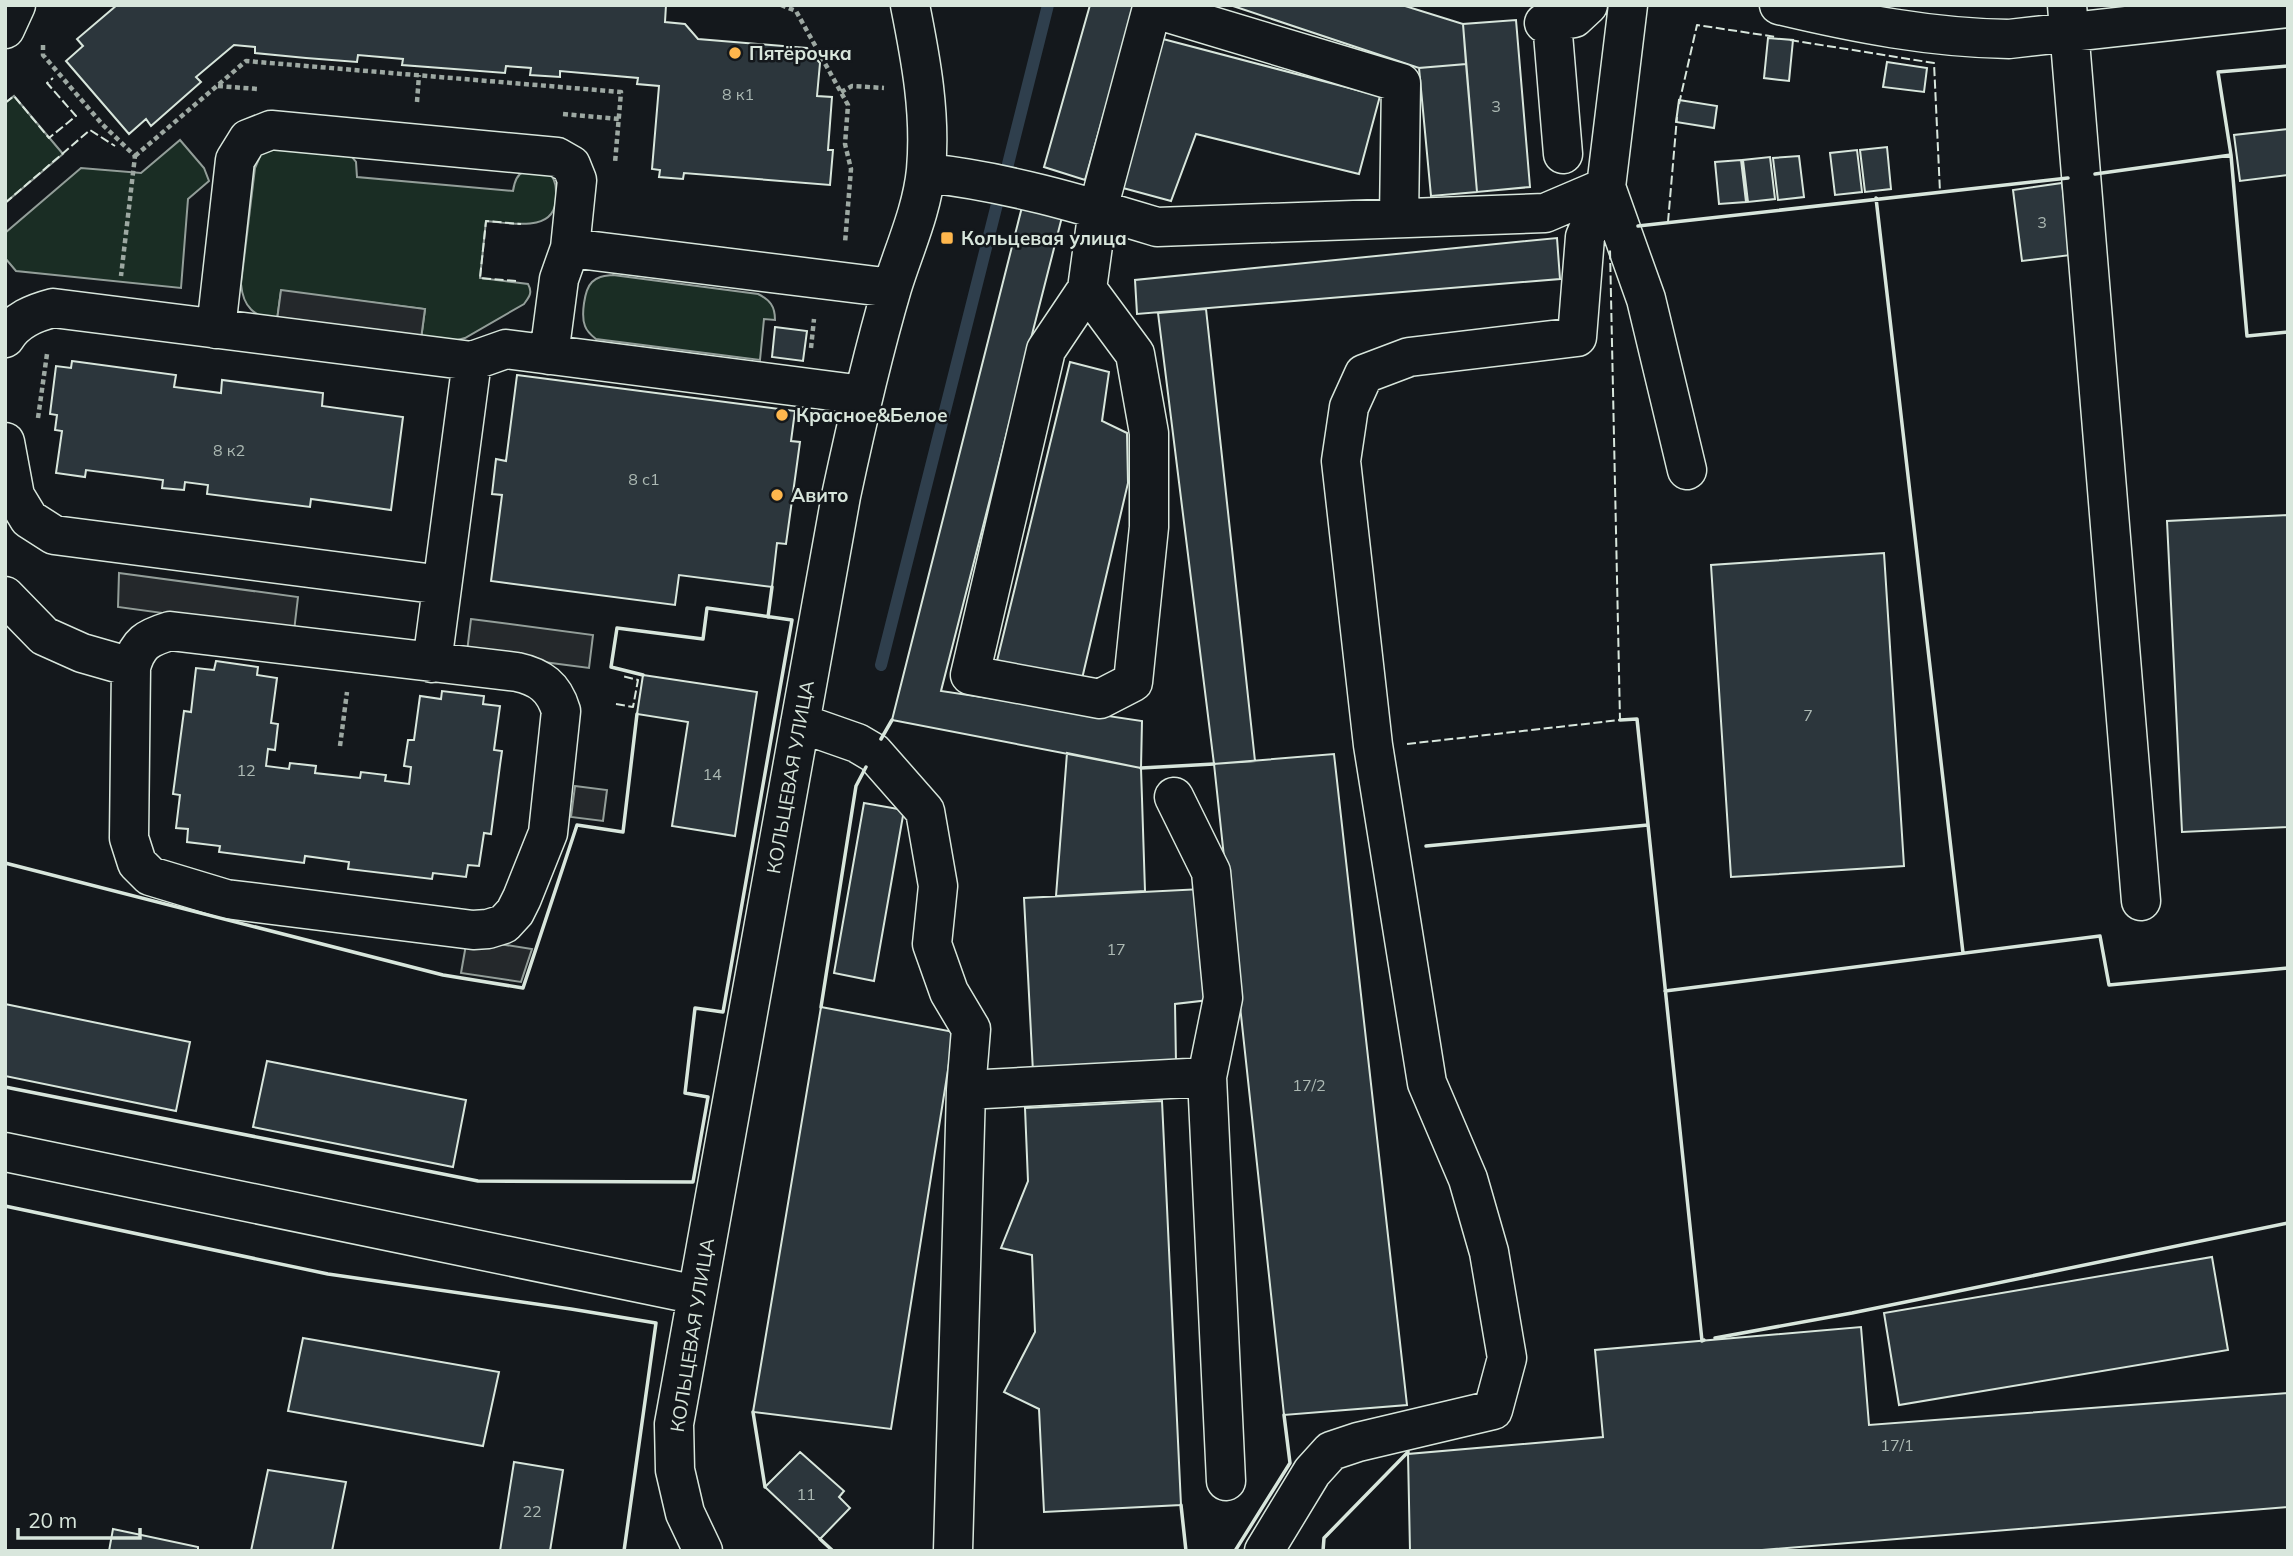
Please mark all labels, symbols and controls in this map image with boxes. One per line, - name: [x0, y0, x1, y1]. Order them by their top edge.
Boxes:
- place label: Пятёрочка: [749, 41, 852, 65]
- marker: Пятёрочка: [727, 45, 743, 61]
- house number: 8 к1: [722, 84, 754, 104]
- house number: 3: [1491, 96, 1501, 116]
- house number: 3: [2037, 212, 2047, 232]
- place label: Кольцевая улица: [961, 226, 1127, 250]
- marker: Кольцевая улица: [939, 230, 955, 246]
- place label: Красное&Белое: [796, 403, 948, 427]
- marker: Красное&Белое: [774, 407, 790, 423]
- house number: 8 к2: [213, 440, 245, 460]
- house number: 8 с1: [628, 469, 660, 489]
- place label: Авито: [791, 483, 849, 507]
- marker: Авито: [769, 487, 785, 503]
- street label: КОЛЬЦЕВАЯ УЛИЦА: [761, 678, 819, 876]
- house number: 7: [1803, 705, 1813, 725]
- house number: 12: [236, 760, 256, 780]
- house number: 14: [702, 764, 722, 784]
- house number: 17: [1106, 939, 1126, 959]
- house number: 17/2: [1292, 1075, 1326, 1095]
- street label: КОЛЬЦЕВАЯ УЛИЦА: [665, 1236, 719, 1434]
- house number: 17/1: [1880, 1435, 1914, 1455]
- house number: 11: [796, 1484, 816, 1504]
- scale bar: [18, 1496, 140, 1540]
- house number: 22: [522, 1501, 542, 1521]
- text: 20 m: [28, 1507, 77, 1533]

